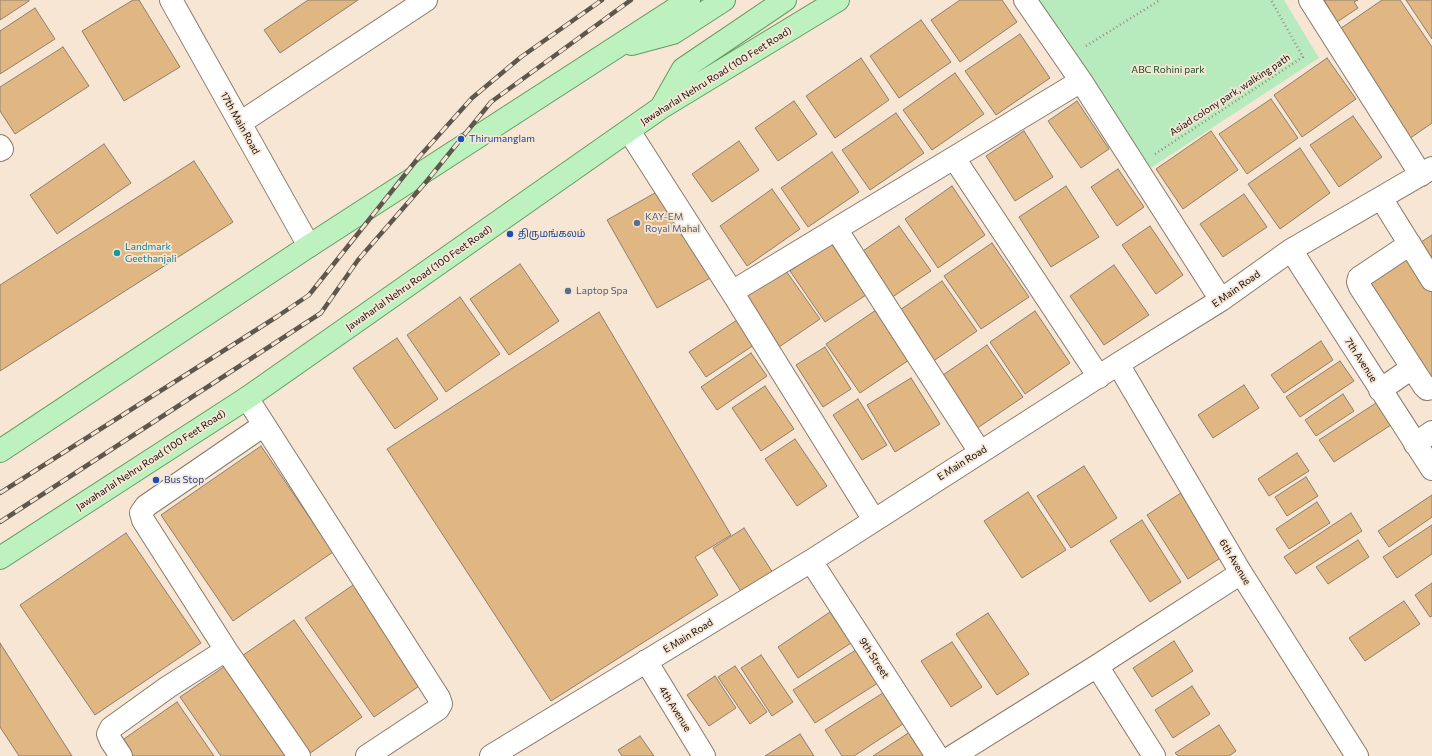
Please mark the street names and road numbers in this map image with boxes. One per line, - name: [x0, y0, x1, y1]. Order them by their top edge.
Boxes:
- street label: Jawaharlal Nehru Road (100 Feet Road): [638, 24, 794, 128]
- street label: Asiad colony park, walking path: [1167, 51, 1293, 139]
- street label: 17th Main Road: [218, 90, 262, 156]
- street label: Jawaharlal Nehru Road (100 Feet Road): [344, 223, 494, 333]
- street label: E Main Road: [1210, 268, 1262, 310]
- street label: 7th Avenue: [1342, 336, 1380, 384]
- street label: Jawaharlal Nehru Road (100 Feet Road): [74, 407, 228, 513]
- street label: E Main Road: [935, 443, 989, 483]
- street label: 6th Avenue: [1217, 537, 1253, 587]
- street label: E Main Road: [661, 616, 715, 656]
- street label: 9th Street: [856, 635, 892, 681]
- street label: 4th Avenue: [656, 684, 694, 734]

